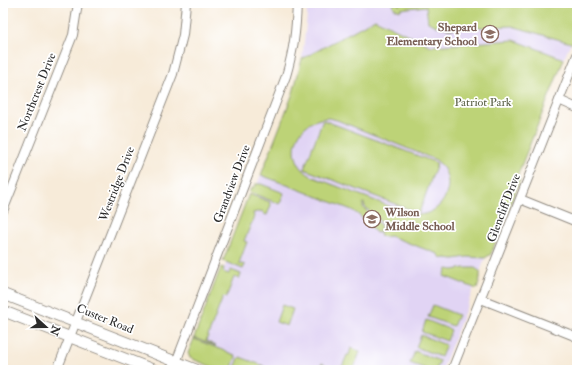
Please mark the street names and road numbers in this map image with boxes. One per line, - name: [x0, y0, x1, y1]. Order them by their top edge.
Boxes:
- street label: Northcrest Drive: [14, 51, 60, 133]
- street label: Grandview Drive: [210, 143, 254, 225]
- street label: Westridge Drive: [96, 145, 138, 224]
- street label: Glencliff Drive: [484, 172, 524, 244]
- street label: Custer Road: [74, 301, 136, 337]

